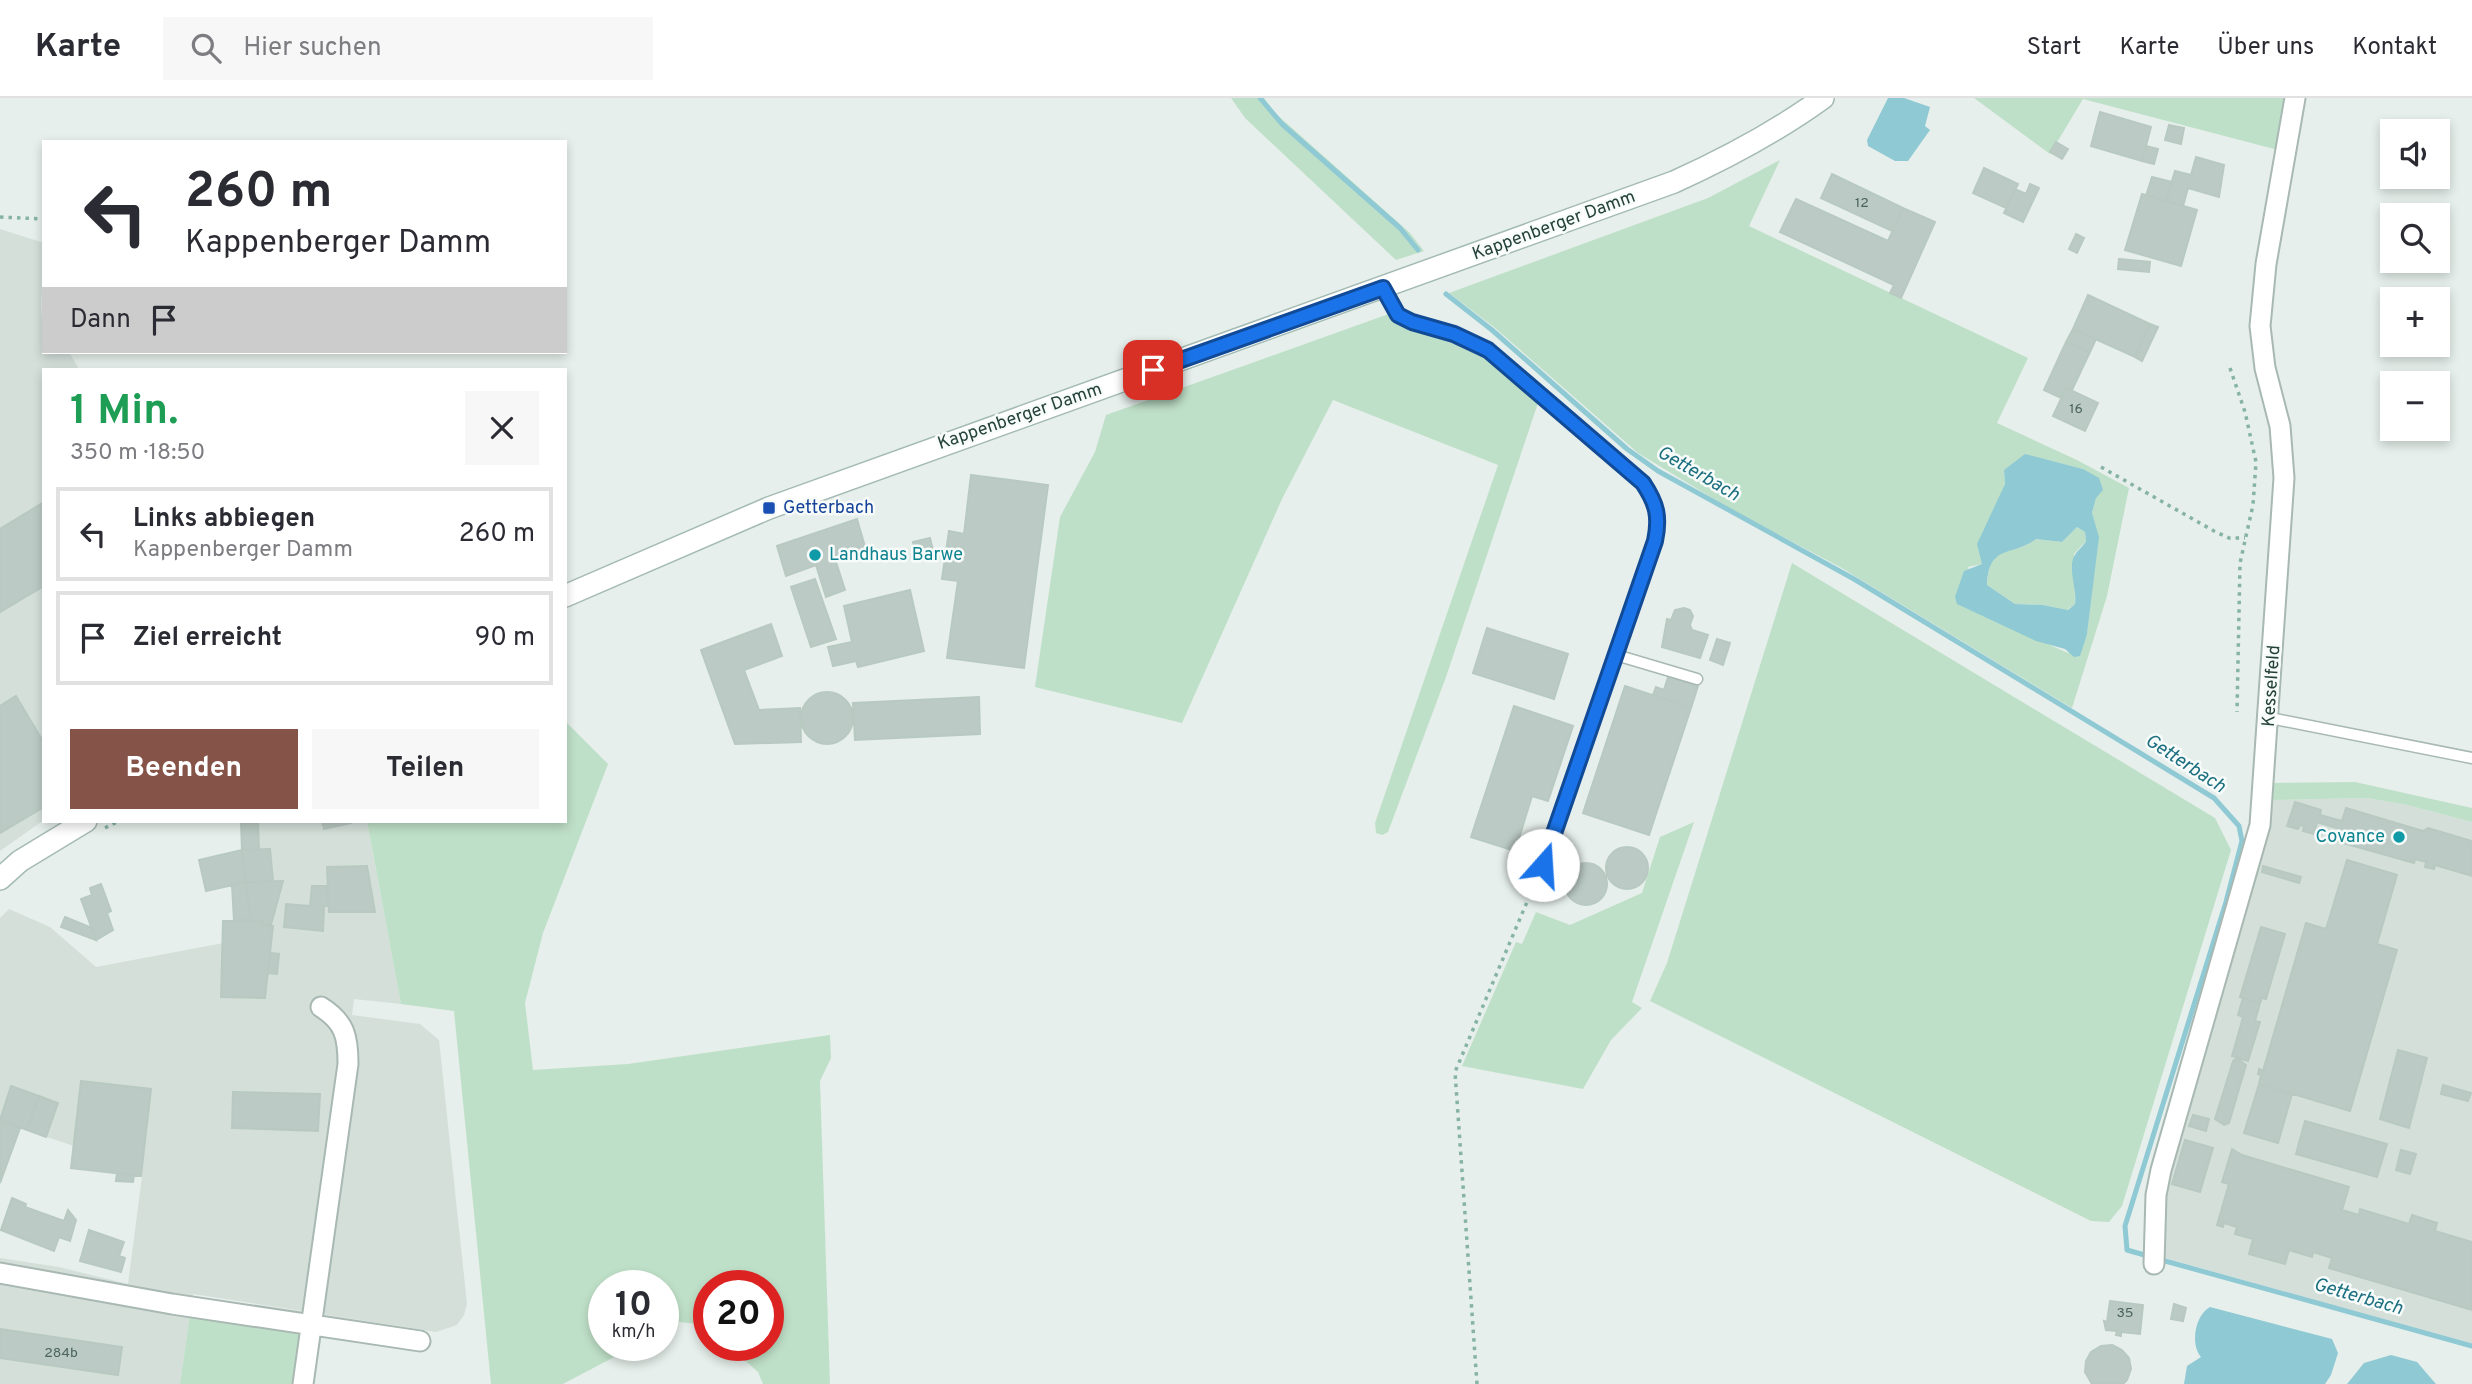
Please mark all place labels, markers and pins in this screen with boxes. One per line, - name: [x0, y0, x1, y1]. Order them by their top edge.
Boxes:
- pin: [1123, 340, 1183, 400]
- place label: Getterbach: [783, 497, 874, 520]
- marker: Getterbach: [761, 500, 777, 516]
- place label: Landhaus Barwe: [829, 544, 963, 567]
- marker: Landhaus Barwe: [807, 547, 823, 563]
- place label: Covance: [2316, 826, 2385, 849]
- marker: Covance: [2391, 829, 2407, 845]

